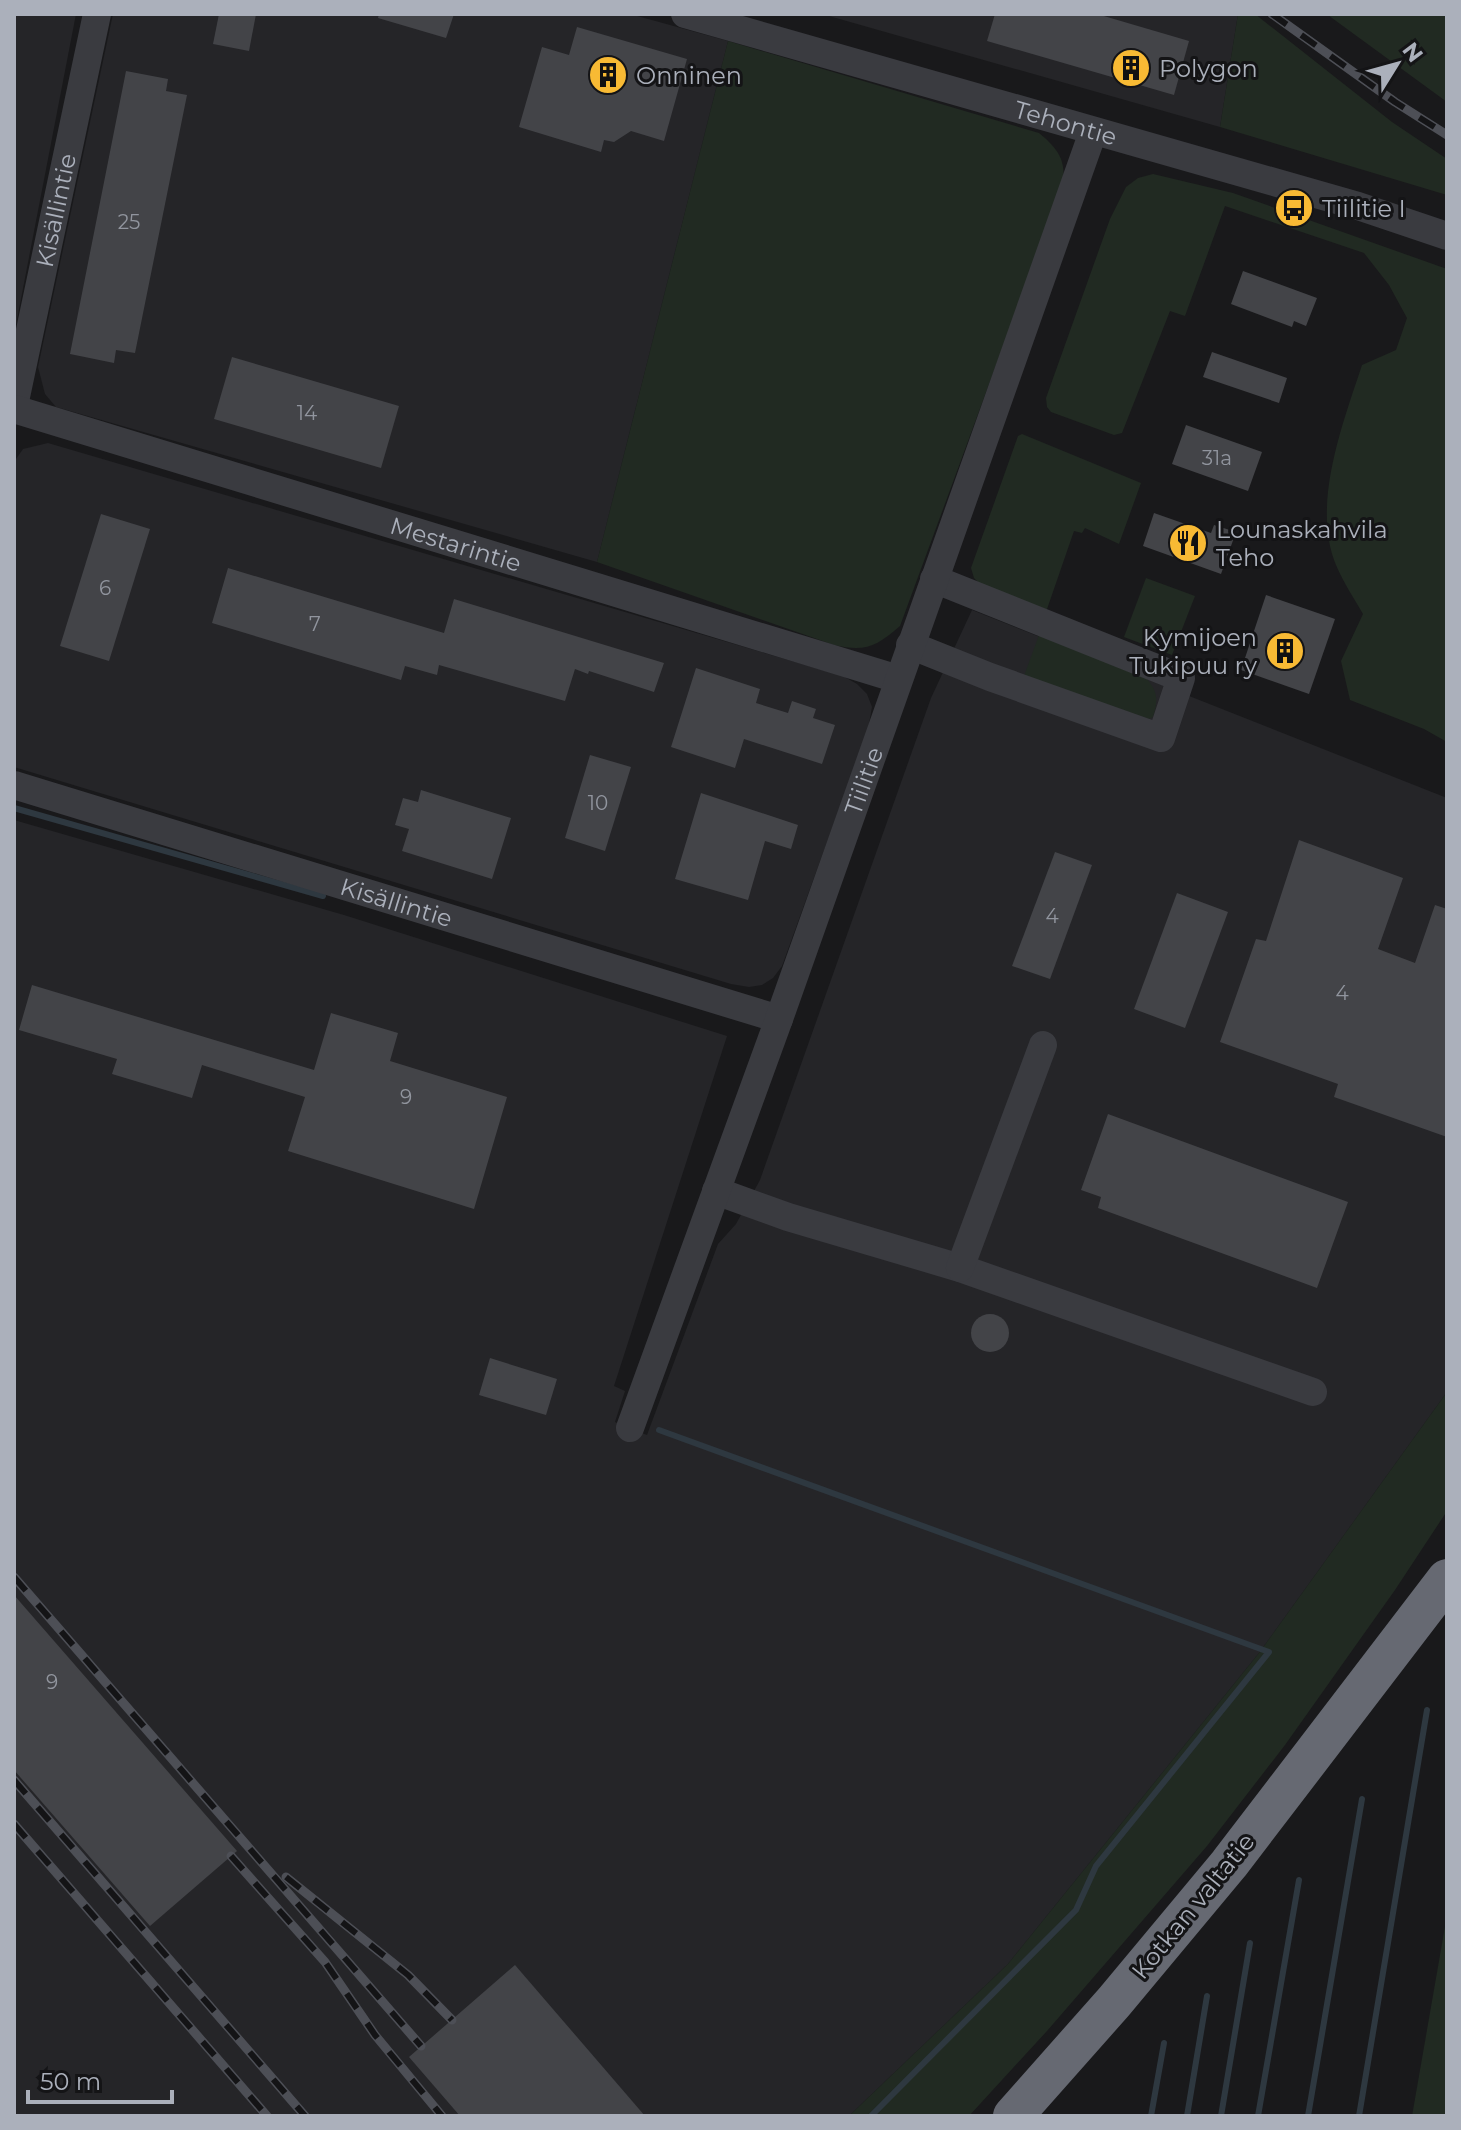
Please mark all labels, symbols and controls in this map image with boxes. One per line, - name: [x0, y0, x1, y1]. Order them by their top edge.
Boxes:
- north arrow: [1357, 24, 1437, 104]
- text: N: [1396, 37, 1429, 67]
- building icon: Polygon: [1110, 47, 1152, 89]
- building icon: Onninen: [587, 54, 629, 96]
- place label: Polygon: [1159, 54, 1258, 83]
- place label: Onninen: [636, 61, 742, 90]
- street label: Tehontie: [1011, 94, 1120, 151]
- street label: Kisällintie: [29, 151, 82, 270]
- bus stop icon: Tiilitie I: [1273, 187, 1315, 229]
- place label: Tiilitie I: [1322, 194, 1406, 223]
- house number: 25: [118, 210, 140, 234]
- house number: 14: [297, 401, 317, 425]
- house number: 31a: [1202, 446, 1232, 470]
- street label: Mestarintie: [387, 510, 525, 578]
- place label: Lounaskahvila Teho: [1216, 515, 1388, 572]
- restaurant icon: Lounaskahvila Teho: [1167, 522, 1209, 564]
- house number: 6: [99, 576, 111, 600]
- house number: 7: [309, 612, 321, 636]
- place label: Kymijoen Tukipuu ry: [1129, 623, 1257, 680]
- building icon: Kymijoen Tukipuu ry: [1264, 630, 1306, 672]
- street label: Tiilitie: [838, 743, 889, 819]
- house number: 10: [588, 791, 608, 815]
- street label: Kisällintie: [337, 871, 456, 933]
- house number: 4: [1045, 904, 1059, 928]
- house number: 4: [1335, 981, 1349, 1005]
- house number: 9: [400, 1085, 412, 1109]
- house number: 9: [46, 1670, 58, 1694]
- street label: Kotkan valtatie: [1125, 1827, 1261, 1985]
- scale bar: [28, 2054, 172, 2104]
- text: 50 m: [40, 2067, 101, 2096]

